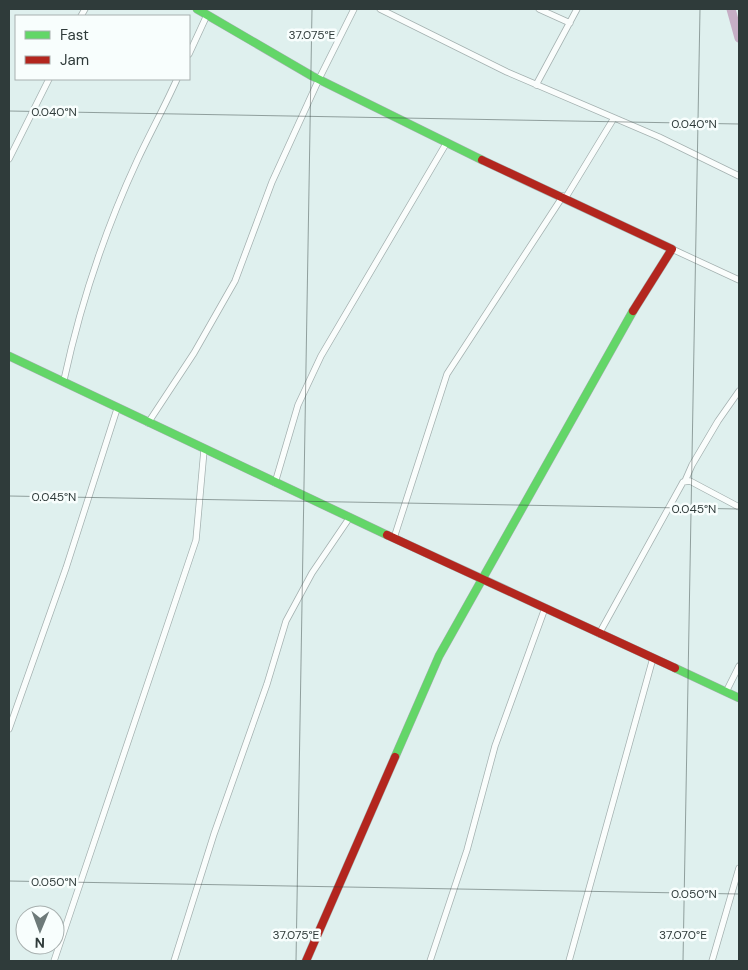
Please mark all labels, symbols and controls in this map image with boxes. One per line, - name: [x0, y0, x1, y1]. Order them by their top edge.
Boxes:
- legend: [15, 15, 190, 80]
- text: Fast: [60, 25, 89, 45]
- text: 37.075°E: [289, 27, 336, 43]
- text: Jam: [60, 50, 89, 70]
- text: 0.040°N: [31, 104, 77, 120]
- text: 0.040°N: [671, 116, 717, 132]
- text: 0.045°N: [32, 489, 76, 505]
- text: 0.045°N: [672, 501, 716, 517]
- text: 0.050°N: [31, 874, 77, 890]
- text: 0.050°N: [671, 886, 717, 902]
- north arrow: [15, 905, 65, 955]
- text: 37.075°E: [273, 927, 320, 943]
- text: 37.070°E: [659, 927, 707, 943]
- text: N: [35, 934, 45, 952]

